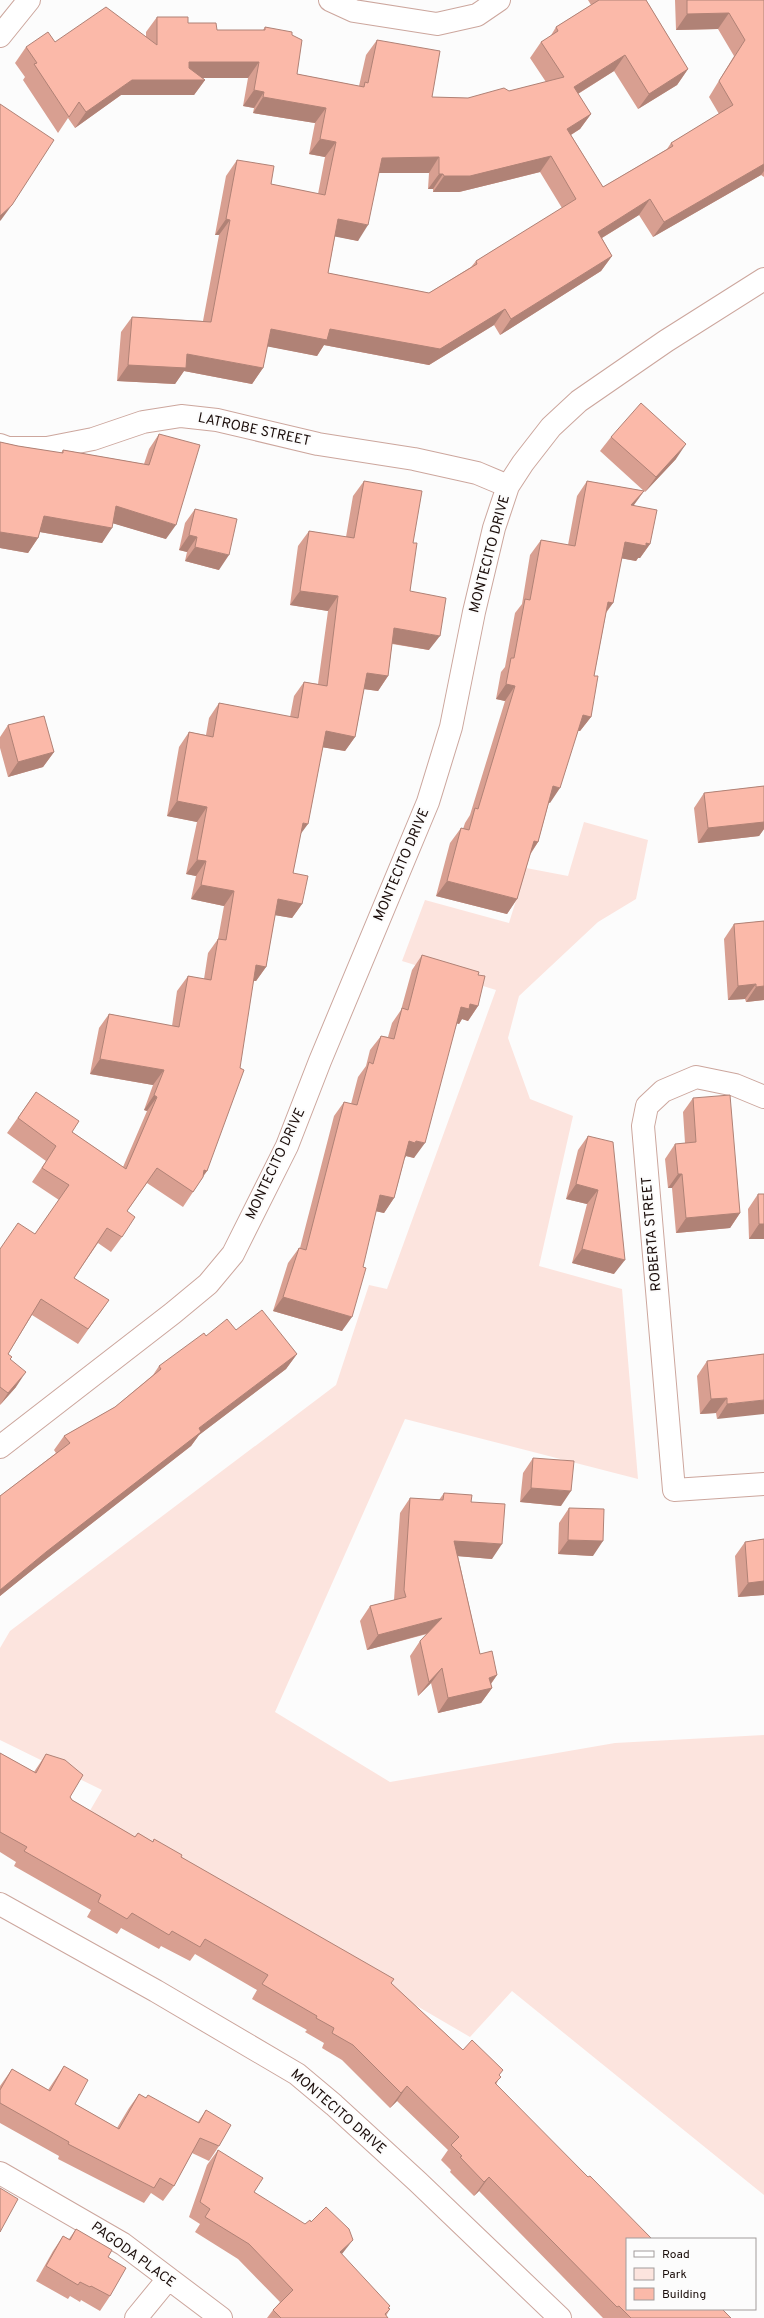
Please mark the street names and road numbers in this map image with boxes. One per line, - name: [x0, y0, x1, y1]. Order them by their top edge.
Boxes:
- street label: LATROBE STREET: [196, 410, 312, 450]
- street label: MONTECITO DRIVE: [466, 493, 514, 615]
- street label: MONTECITO DRIVE: [371, 806, 433, 924]
- street label: MONTECITO DRIVE: [243, 1106, 309, 1222]
- street label: ROBERTA STREET: [639, 1176, 665, 1292]
- street label: MONTECITO DRIVE: [287, 2066, 389, 2158]
- street label: PAGODA PLACE: [87, 2219, 179, 2291]

